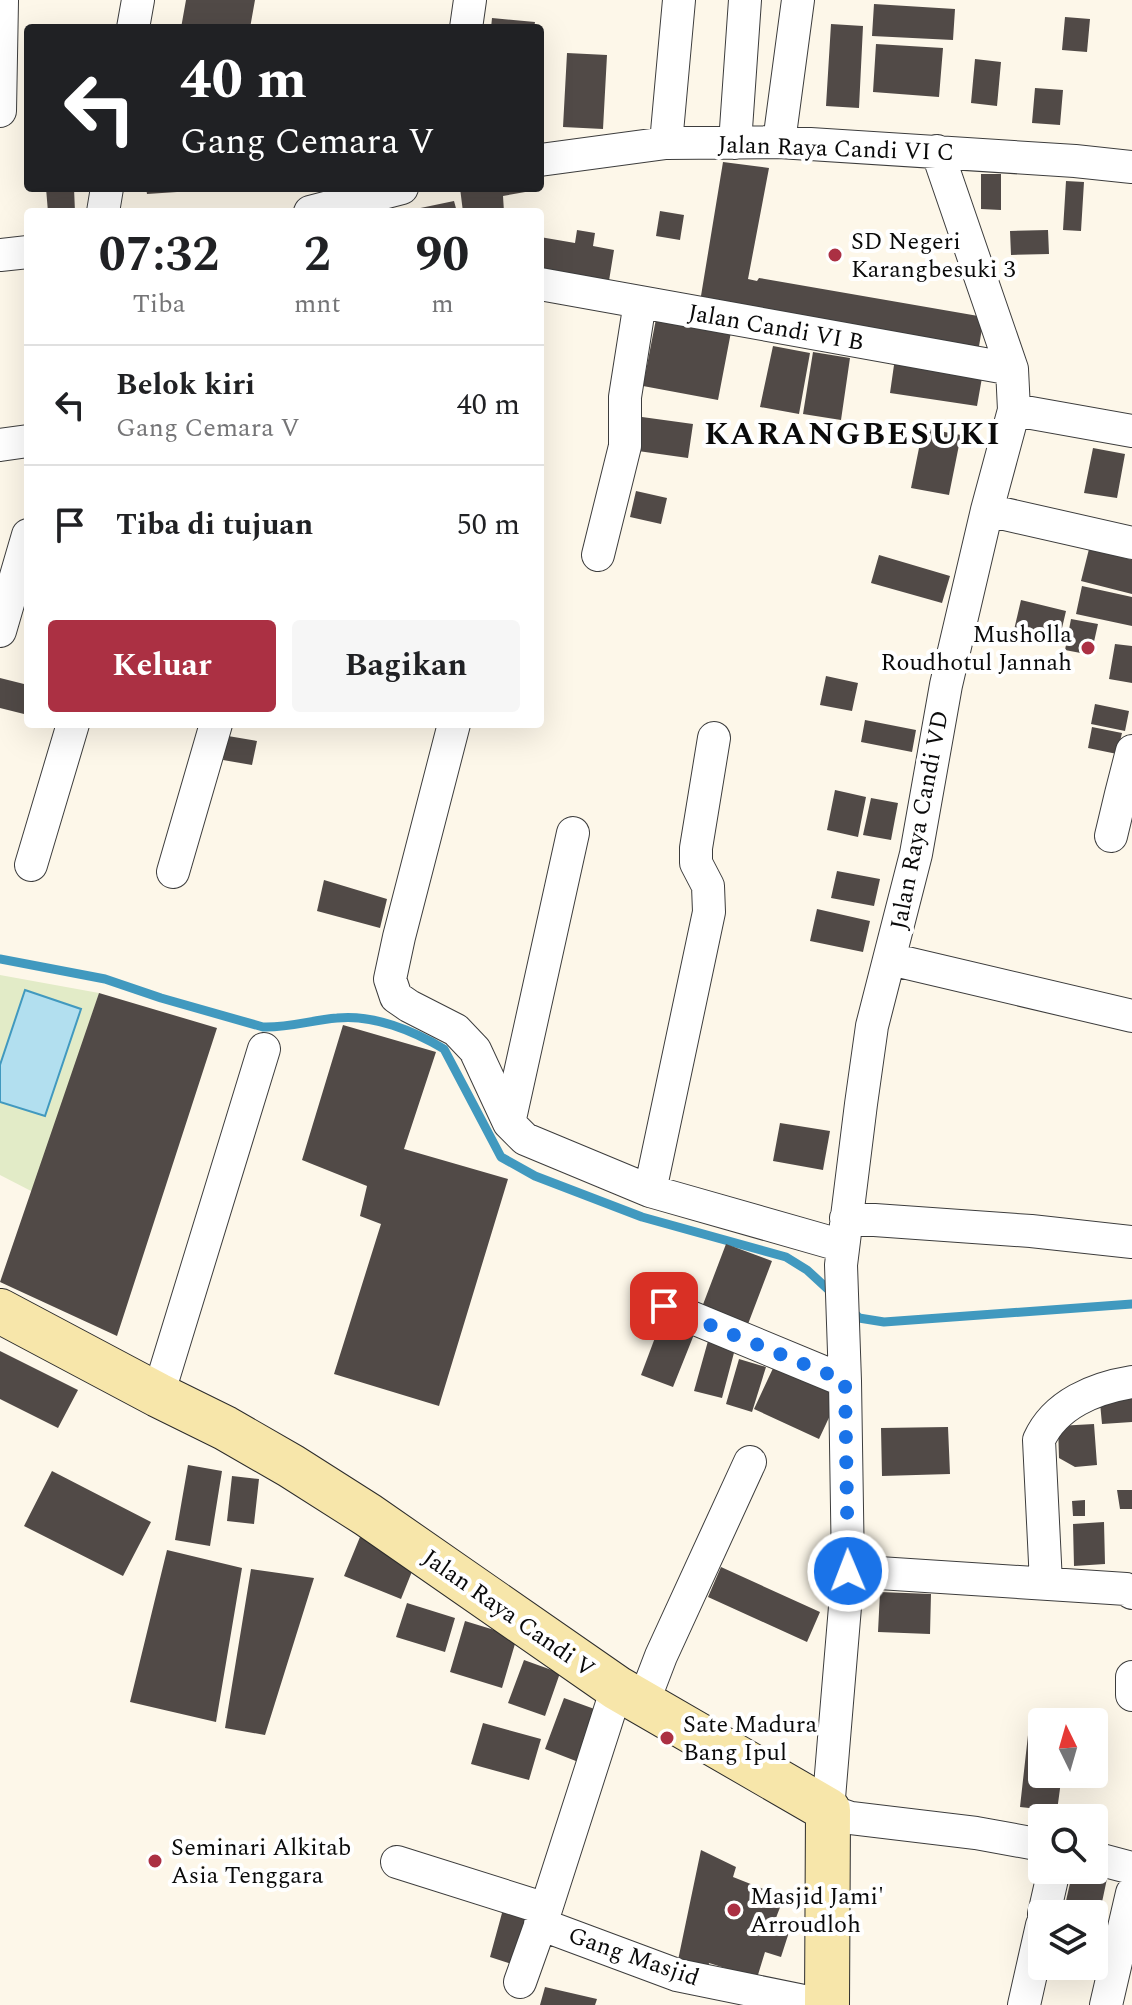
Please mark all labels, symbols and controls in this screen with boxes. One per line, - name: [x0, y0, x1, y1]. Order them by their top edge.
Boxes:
- text: 40 m: [180, 38, 307, 123]
- icon: left: [48, 56, 152, 160]
- text: Gang Cemara V: [180, 115, 435, 170]
- street label: Jalan Raya Candi VI C: [717, 127, 955, 171]
- text: 07:32: [99, 219, 219, 292]
- text: 2: [304, 219, 331, 292]
- text: 90: [415, 219, 469, 292]
- place label: SD Negeri Karangbesuki 3: [851, 224, 1015, 288]
- marker: SD Negeri Karangbesuki 3: [826, 246, 844, 264]
- text: Tiba: [132, 284, 186, 324]
- text: mnt: [294, 284, 341, 324]
- text: m: [431, 284, 454, 324]
- street label: Jalan Candi VI B: [685, 295, 867, 361]
- text: Belok kiri: [116, 362, 255, 408]
- text: 40 m: [457, 382, 520, 428]
- icon: left: [48, 383, 92, 427]
- text: Gang Cemara V: [116, 408, 300, 448]
- district label: KARANGBESUKI: [704, 410, 1002, 459]
- text: Tiba di tujuan: [116, 502, 313, 548]
- text: 50 m: [457, 502, 520, 548]
- icon: arrive: [48, 503, 92, 547]
- place label: Musholla Roudhotul Jannah: [881, 617, 1072, 681]
- button: Keluar: [48, 620, 276, 712]
- button: Bagikan: [292, 620, 520, 712]
- marker: Musholla Roudhotul Jannah: [1079, 639, 1097, 657]
- street label: Jalan Raya Candi VD: [881, 708, 959, 933]
- pin: [630, 1272, 698, 1340]
- icon: arrive: [642, 1284, 686, 1328]
- position arrow: [806, 1529, 890, 1613]
- street label: Jalan Raya Candi V: [415, 1541, 602, 1687]
- place label: Sate Madura Bang Ipul: [683, 1707, 817, 1771]
- north arrow: [1028, 1708, 1108, 1788]
- map controls: [1028, 1708, 1108, 1980]
- marker: Sate Madura Bang Ipul: [658, 1729, 676, 1747]
- button: search: [1028, 1804, 1108, 1884]
- place label: Seminari Alkitab Asia Tenggara: [171, 1830, 351, 1894]
- marker: Seminari Alkitab Asia Tenggara: [146, 1852, 164, 1870]
- place label: Masjid Jami' Arroudloh: [750, 1879, 884, 1943]
- button: layers: [1028, 1900, 1108, 1980]
- marker: Masjid Jami' Arroudloh: [725, 1901, 743, 1919]
- street label: Gang Masjid: [563, 1918, 704, 1996]

